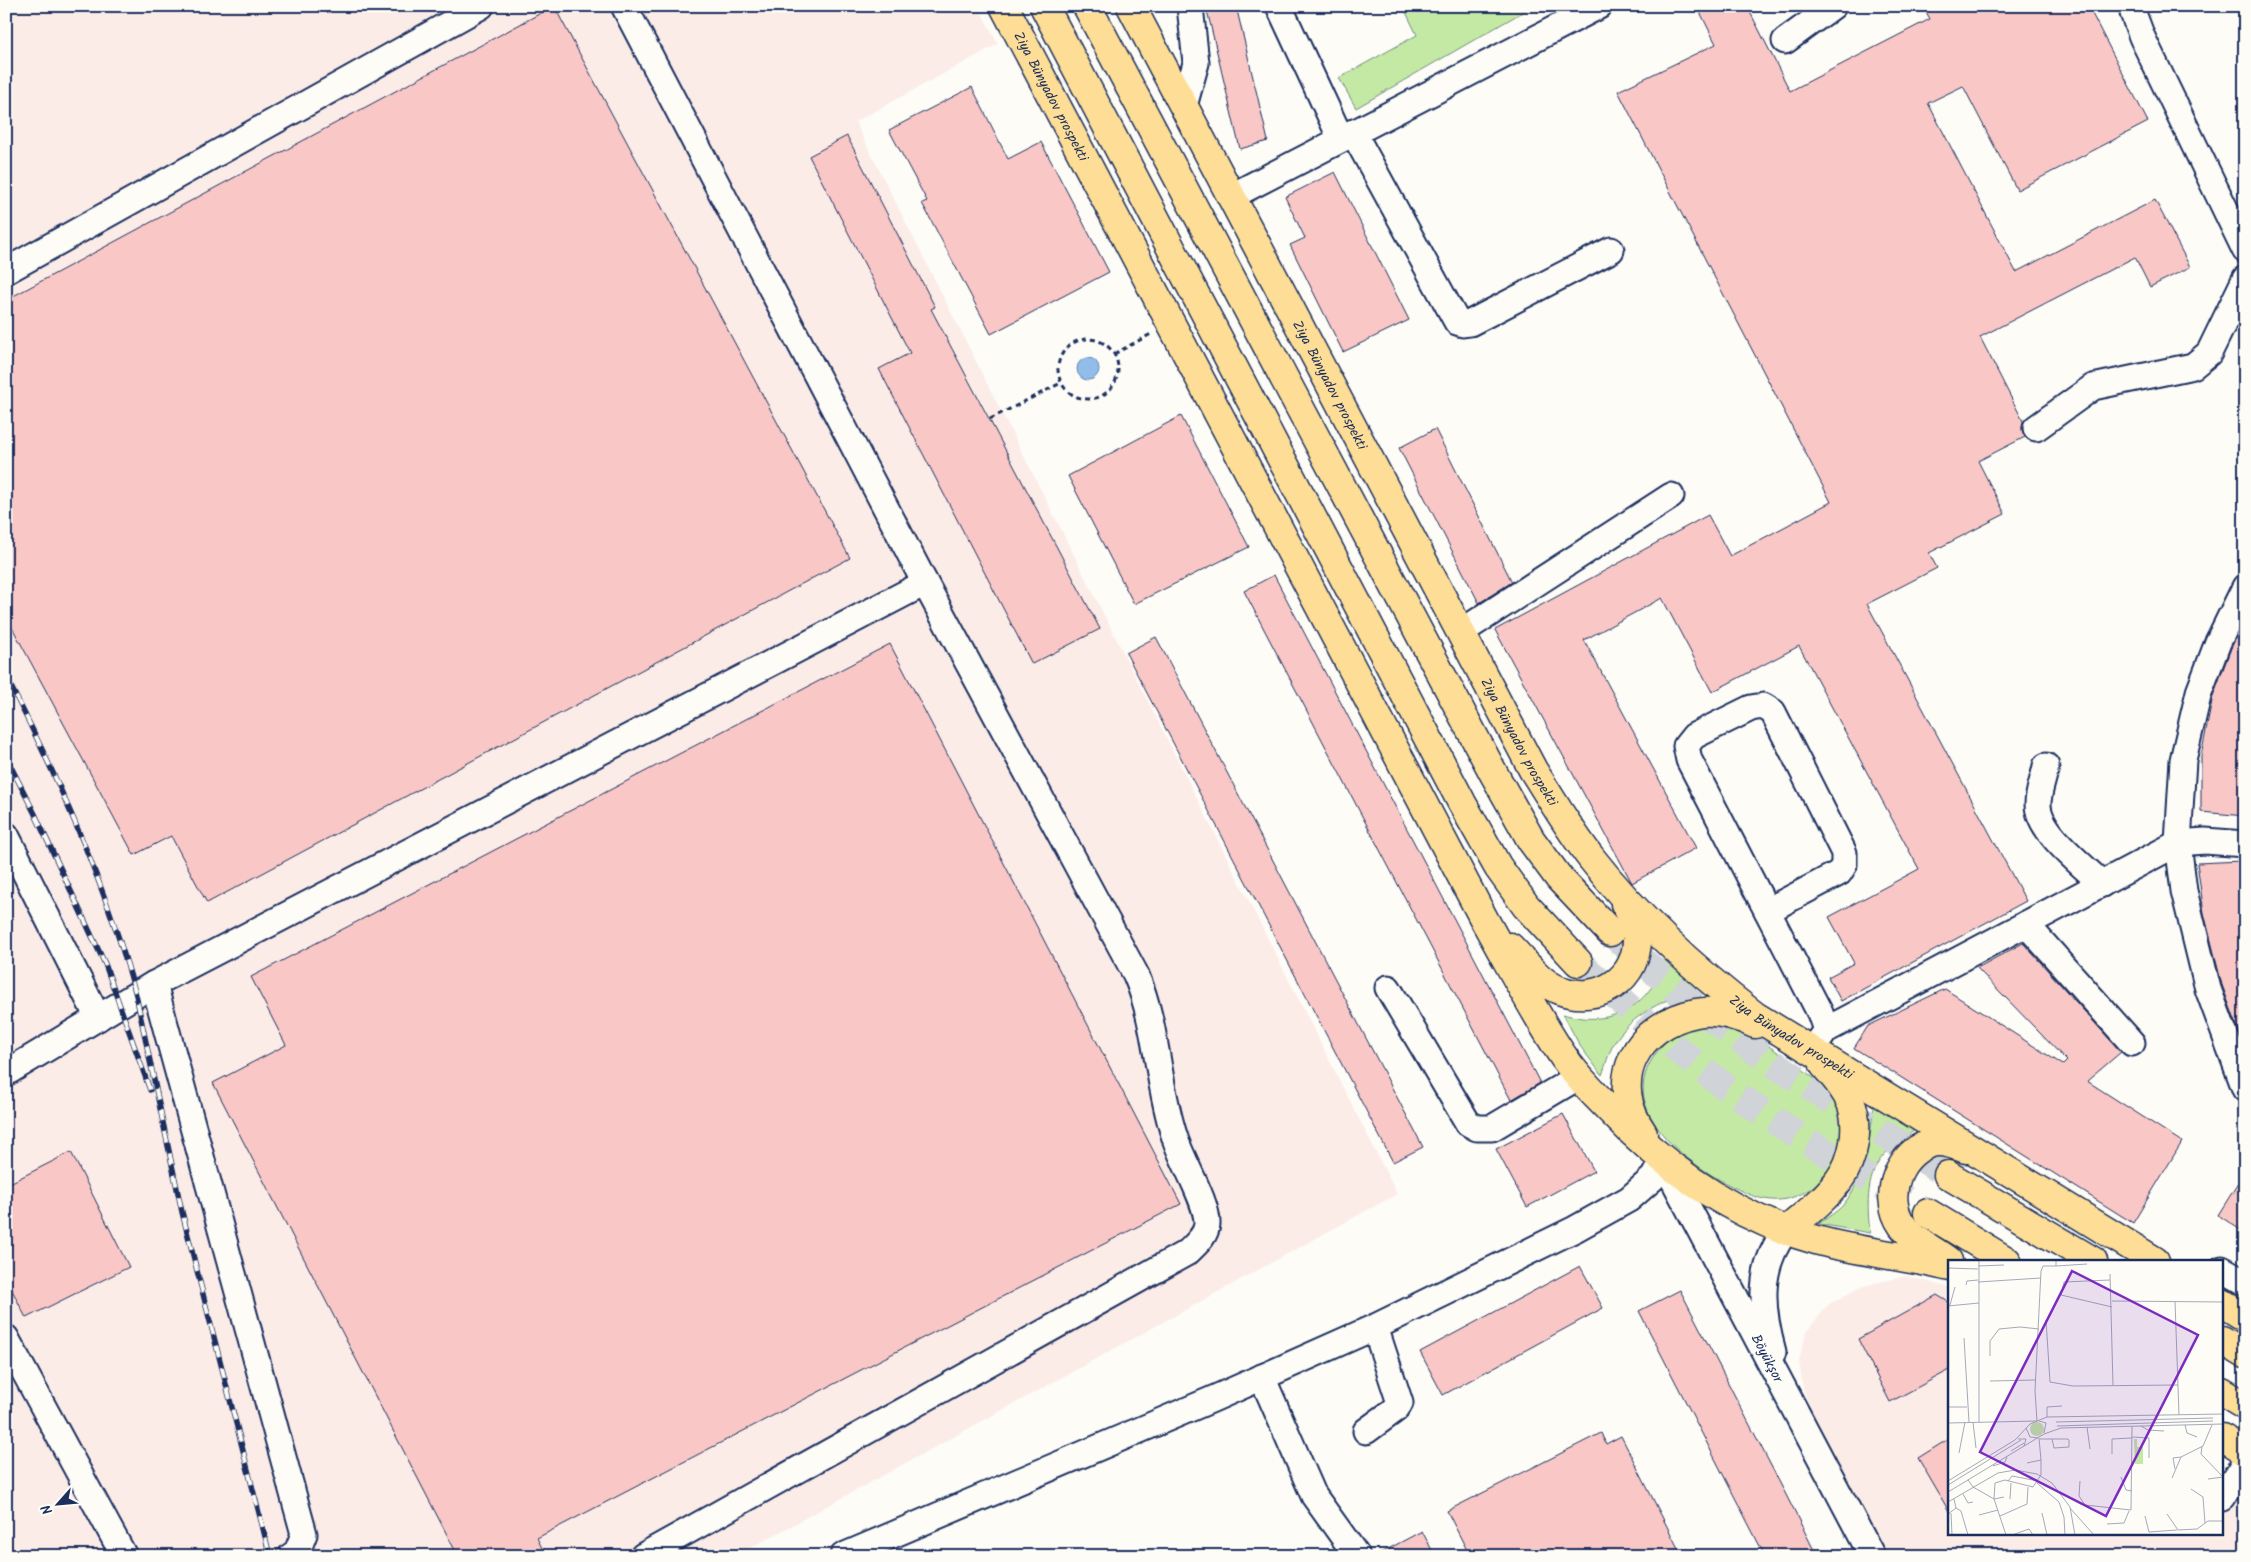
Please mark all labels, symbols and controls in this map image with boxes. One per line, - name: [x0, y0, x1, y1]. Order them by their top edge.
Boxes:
- street label: Ziya Bünyadov prospekti: [1007, 28, 1094, 166]
- street label: Ziya Bünyadov prospekti: [1286, 316, 1373, 455]
- street label: Ziya Bünyadov prospekti: [1474, 674, 1563, 811]
- street label: Ziya Bünyadov prospekti: [1724, 990, 1858, 1086]
- inset map: [1948, 1260, 2224, 1534]
- street label: Böyükşor: [1745, 1330, 1789, 1388]
- north arrow: [32, 1480, 82, 1530]
- text: N: [35, 1500, 59, 1518]

